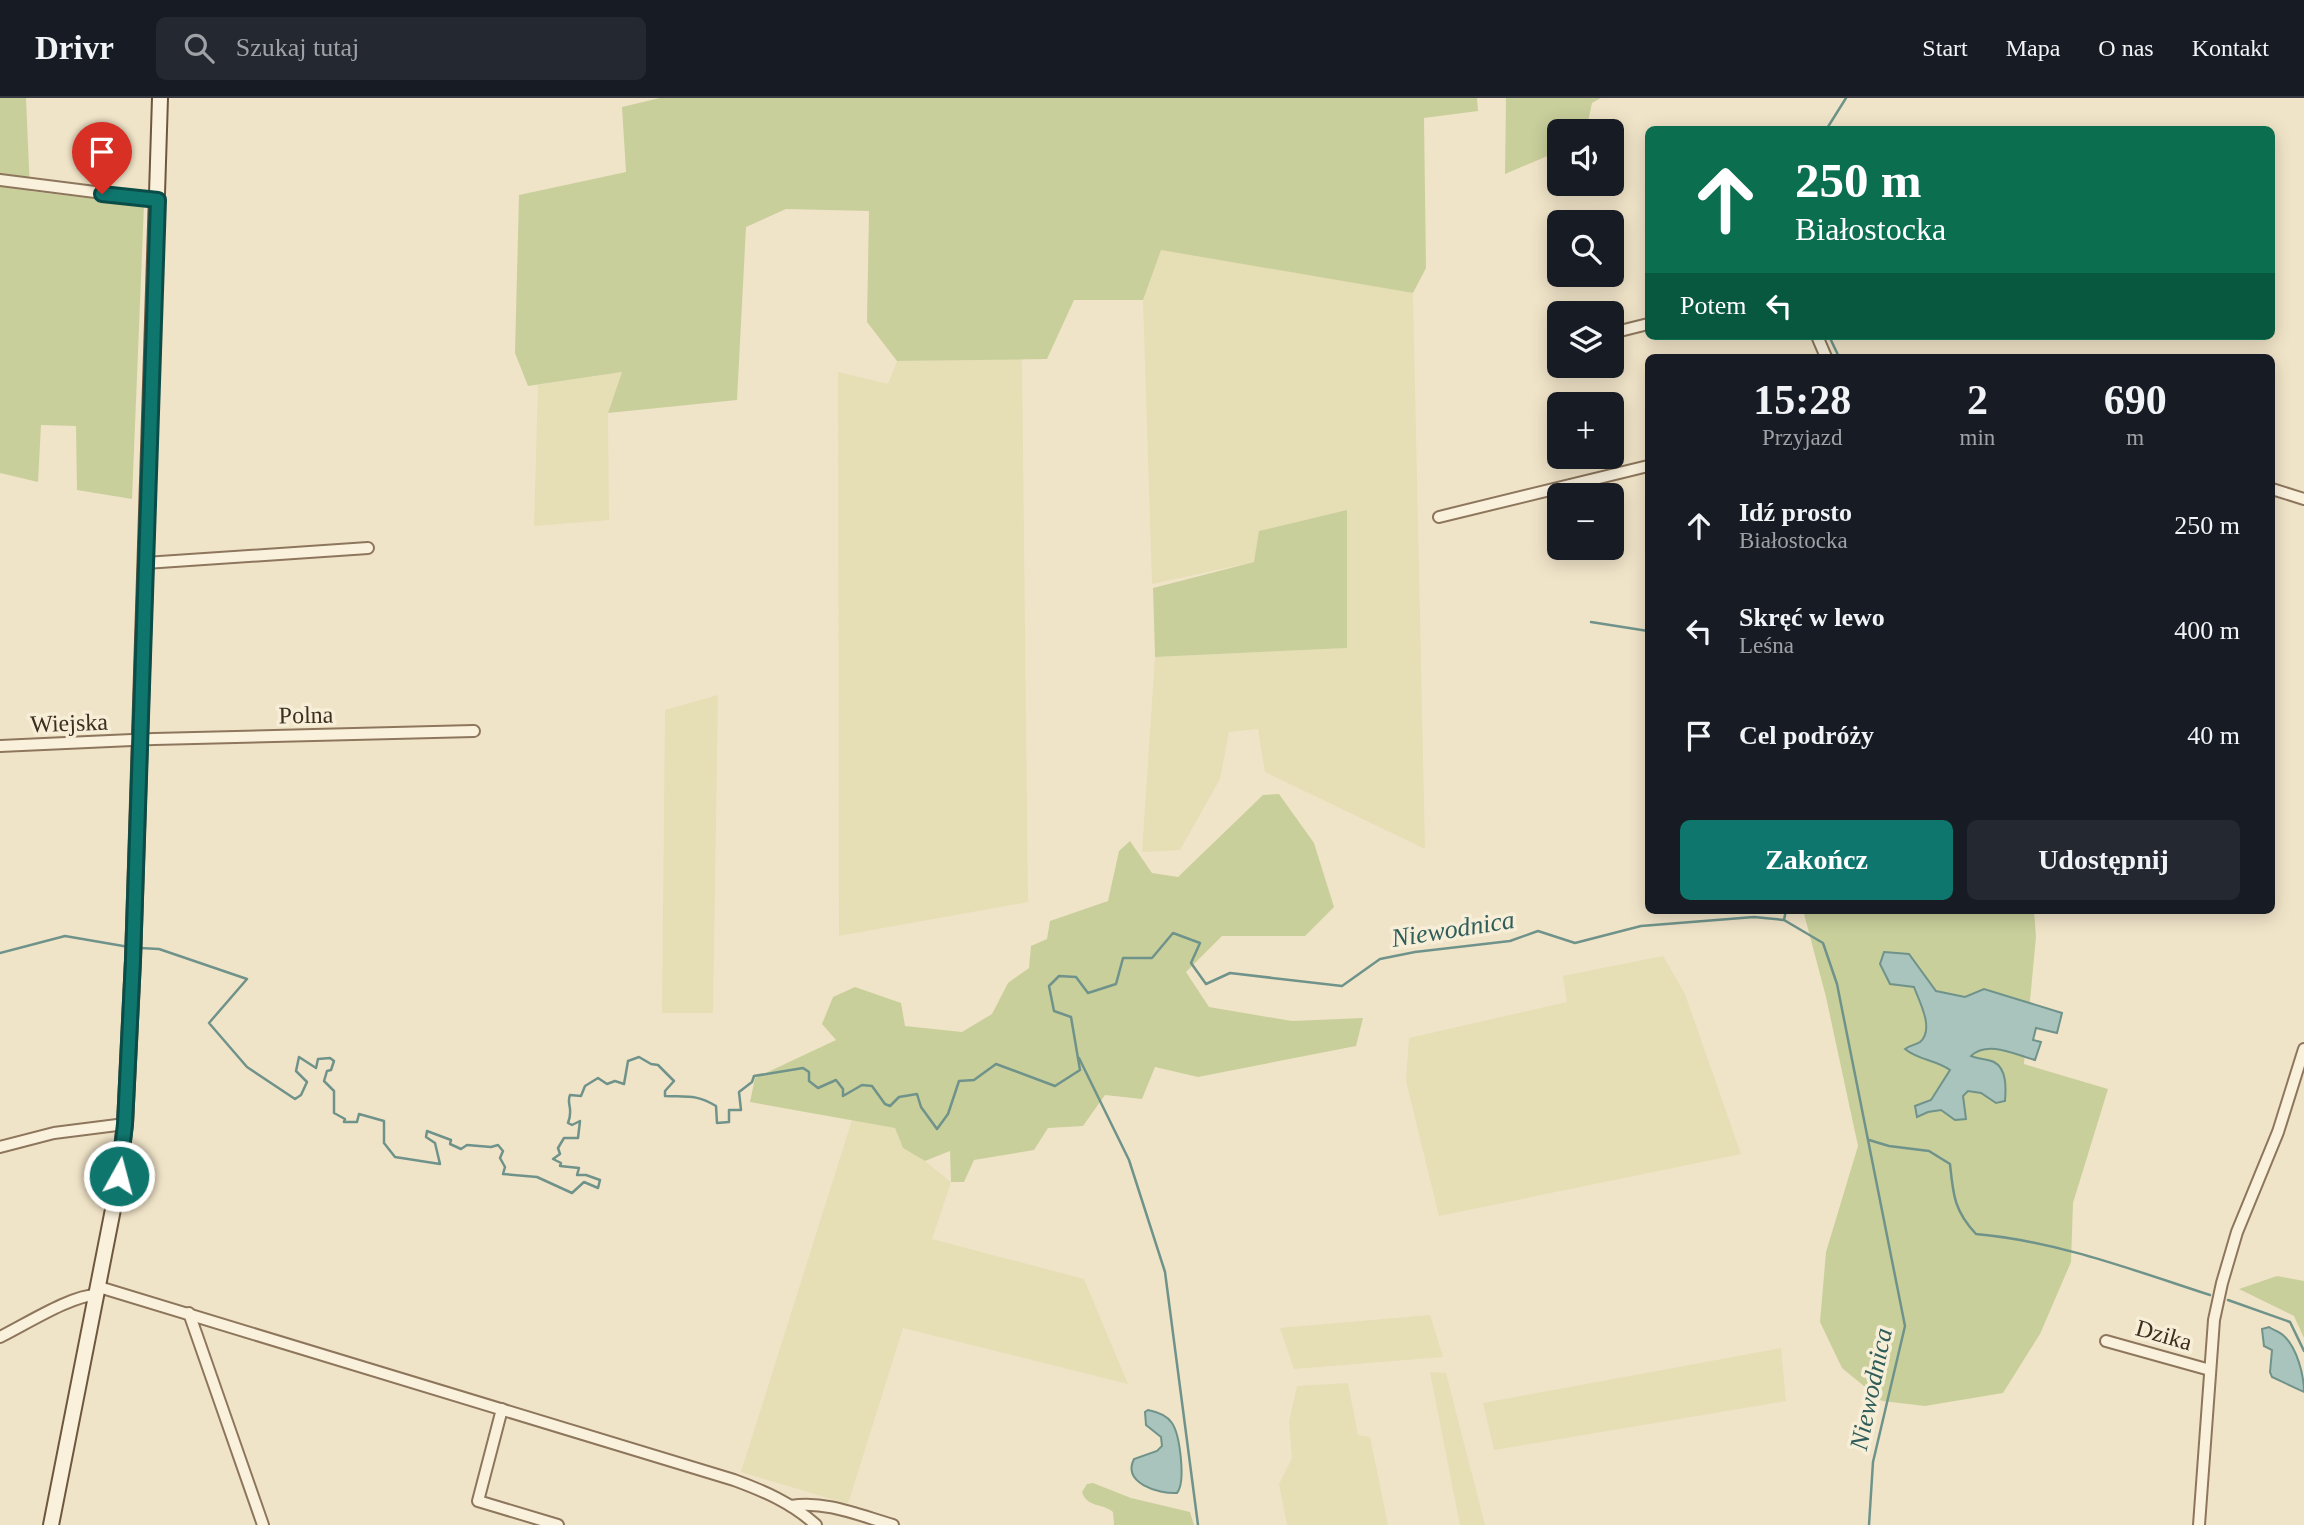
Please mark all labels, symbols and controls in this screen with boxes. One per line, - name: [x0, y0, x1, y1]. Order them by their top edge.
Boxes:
- search box: [156, 17, 646, 80]
- icon: search: [180, 29, 218, 67]
- text: Drivr: [35, 30, 114, 66]
- text: Szukaj tutaj: [236, 33, 359, 62]
- text: Start: [1922, 35, 1968, 61]
- text: Mapa: [2006, 35, 2060, 61]
- text: O nas: [2098, 35, 2154, 61]
- text: Kontakt: [2192, 35, 2269, 61]
- map controls: [1547, 119, 1624, 560]
- button: sound: [1547, 119, 1624, 196]
- pin: [72, 122, 132, 194]
- icon: arrive: [83, 133, 121, 171]
- text: 250 m: [1795, 153, 1922, 208]
- icon: ahead: [1680, 154, 1771, 245]
- button: search: [1547, 210, 1624, 287]
- text: Białostocka: [1795, 211, 1946, 247]
- icon: left: [1760, 287, 1798, 325]
- text: Potem: [1680, 291, 1746, 320]
- button: layers: [1547, 301, 1624, 378]
- text: 15:28: [1753, 377, 1851, 423]
- text: 2: [1967, 377, 1988, 423]
- text: 690: [2104, 377, 2167, 423]
- button: +: [1547, 392, 1624, 469]
- text: Przyjazd: [1762, 425, 1843, 450]
- text: min: [1960, 425, 1995, 450]
- text: m: [2126, 425, 2144, 450]
- button: −: [1547, 483, 1624, 560]
- text: Idź prosto: [1739, 498, 1852, 527]
- icon: ahead: [1680, 507, 1718, 545]
- text: 250 m: [2174, 511, 2240, 540]
- text: Białostocka: [1739, 528, 1848, 553]
- text: Skręć w lewo: [1739, 603, 1885, 632]
- icon: left: [1680, 612, 1718, 650]
- text: 400 m: [2174, 616, 2240, 645]
- text: Leśna: [1739, 633, 1794, 658]
- street label: Polna: [278, 702, 334, 728]
- street label: Wiejska: [30, 709, 109, 737]
- icon: arrive: [1680, 717, 1718, 755]
- text: Cel podróży: [1739, 721, 1874, 750]
- text: 40 m: [2187, 721, 2240, 750]
- button: Zakończ: [1680, 820, 1953, 900]
- button: Udostępnij: [1967, 820, 2240, 900]
- water label: Niewodnica: [1388, 905, 1517, 953]
- position arrow: [82, 1139, 156, 1213]
- street label: Dzika: [2133, 1315, 2195, 1355]
- water label: Niewodnica: [1844, 1325, 1898, 1454]

